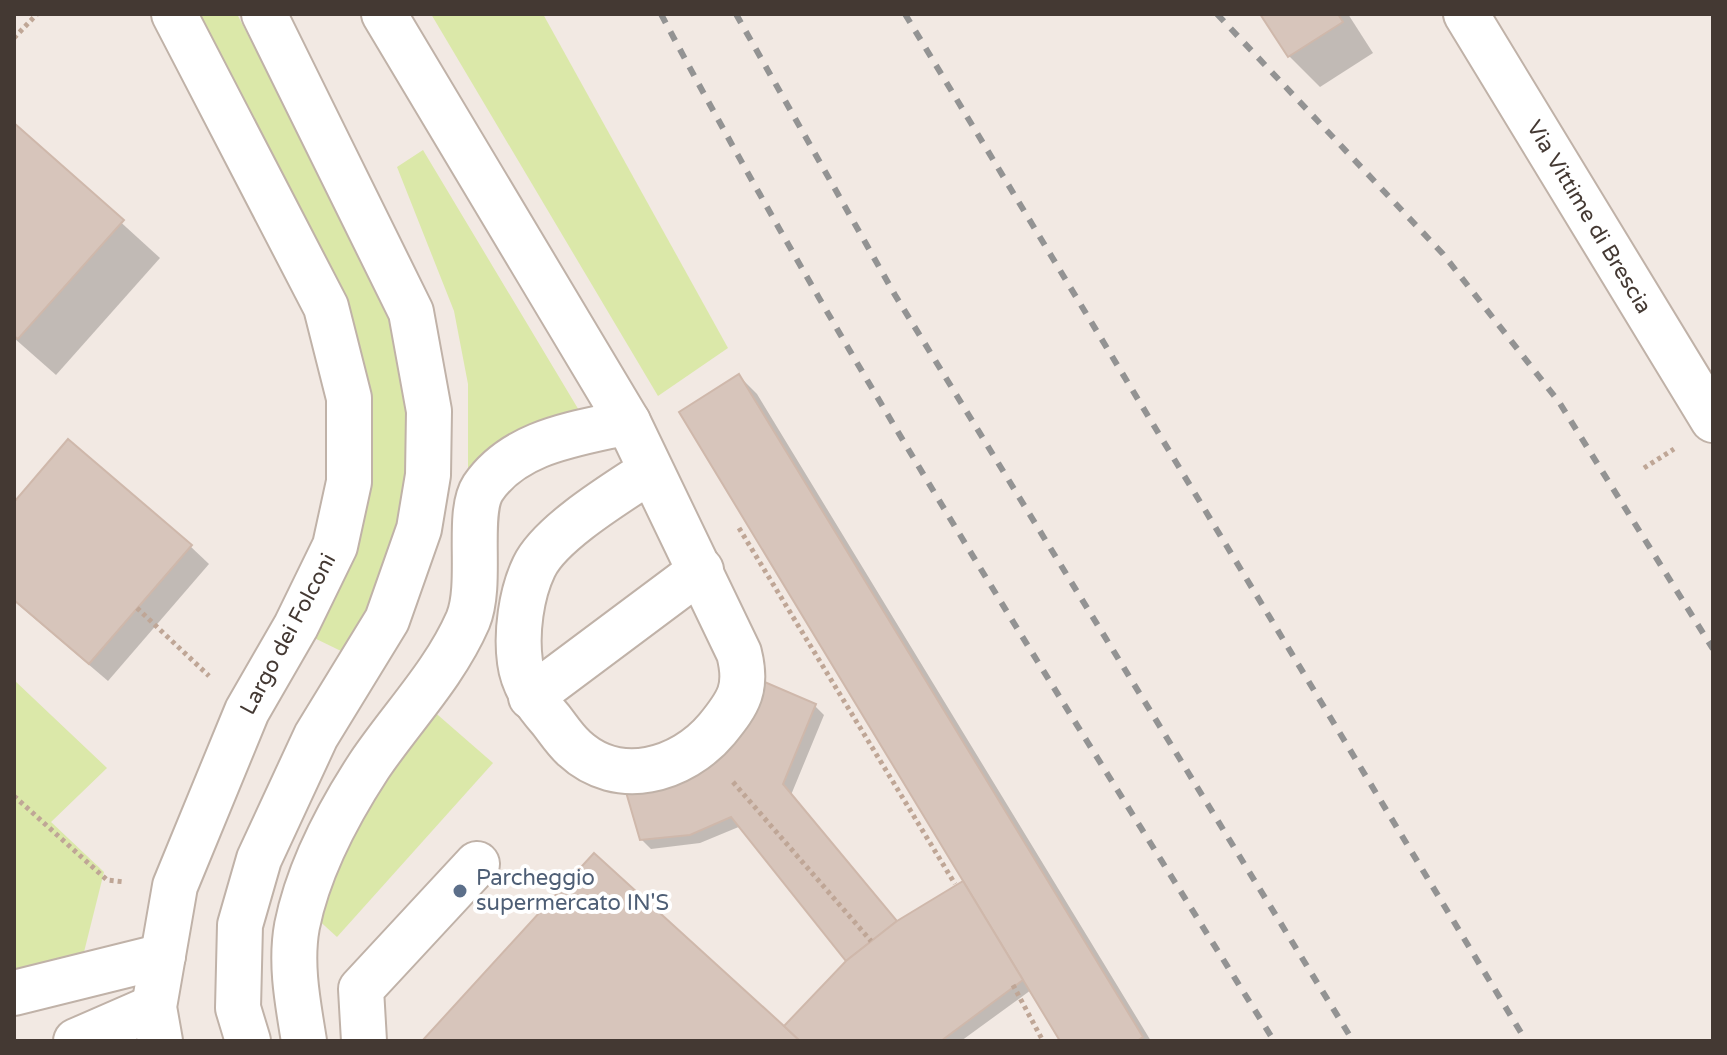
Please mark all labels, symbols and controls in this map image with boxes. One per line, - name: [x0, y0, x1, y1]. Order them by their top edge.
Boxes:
- street label: Via Vittime di Brescia: [1521, 116, 1657, 318]
- street label: Largo dei Folconi: [235, 549, 341, 719]
- place label: Parcheggio supermercato IN'S: [476, 865, 669, 916]
- marker: Parcheggio supermercato IN'S: [451, 882, 469, 900]

